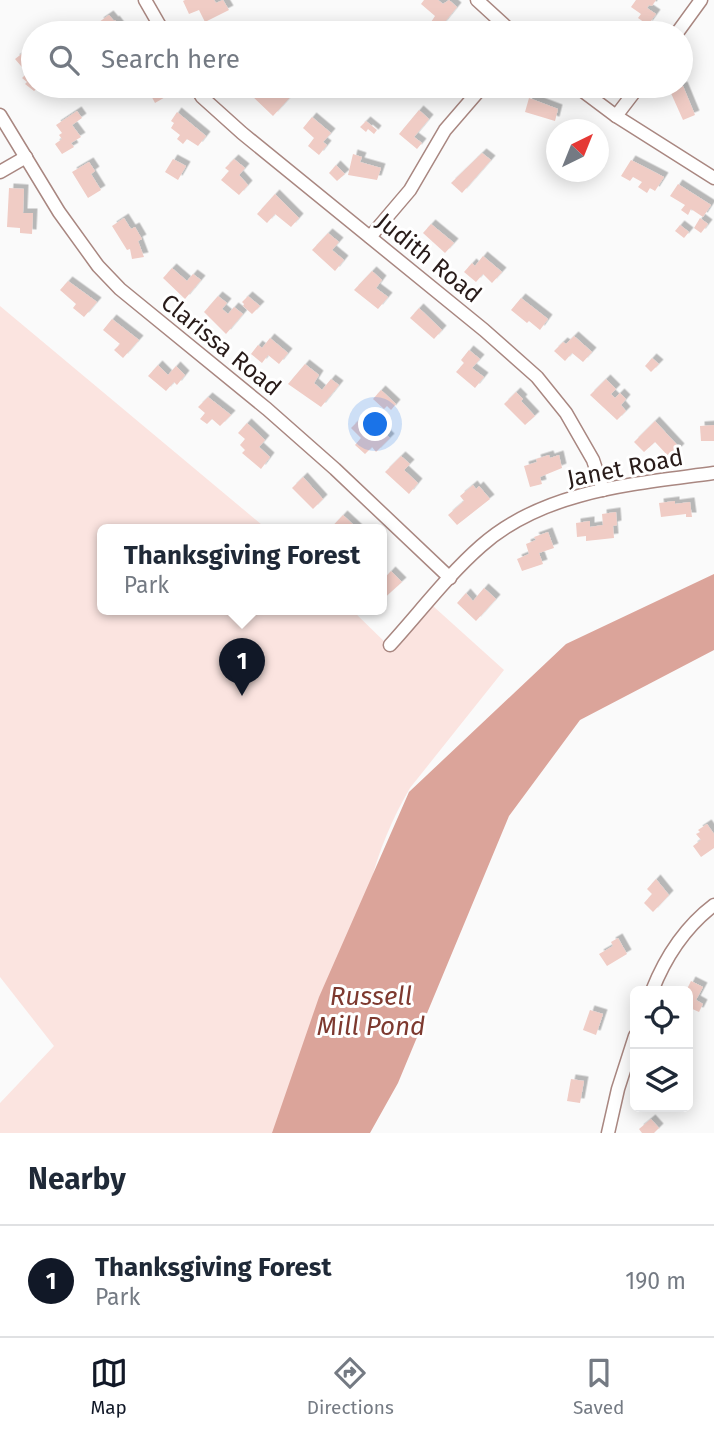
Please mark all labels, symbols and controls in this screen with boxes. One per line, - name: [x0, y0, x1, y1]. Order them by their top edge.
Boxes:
- search box: [21, 21, 693, 98]
- icon: search: [45, 41, 83, 79]
- text: Search here: [101, 44, 240, 75]
- north arrow: [546, 119, 609, 182]
- street label: Judith Road: [371, 207, 487, 309]
- street label: Clarissa Road: [155, 288, 287, 402]
- your location: [358, 407, 392, 441]
- street label: Janet Road: [564, 443, 686, 493]
- popup: [97, 524, 387, 615]
- text: Thanksgiving Forest: [124, 540, 360, 571]
- text: Park: [124, 571, 169, 599]
- pin: 1: [219, 638, 265, 696]
- water label: Russell Mill Pond: [317, 981, 425, 1042]
- map controls: [630, 986, 693, 1112]
- button: locate: [630, 986, 693, 1049]
- button: layers: [630, 1049, 693, 1112]
- text: Nearby: [28, 1161, 126, 1197]
- text: Thanksgiving Forest: [95, 1252, 331, 1283]
- text: 1: [46, 1267, 56, 1295]
- text: 190 m: [625, 1267, 686, 1295]
- text: Park: [95, 1283, 140, 1311]
- tab: Map: [90, 1354, 128, 1419]
- tab: Directions: [307, 1354, 394, 1419]
- tab: Saved: [573, 1354, 624, 1419]

